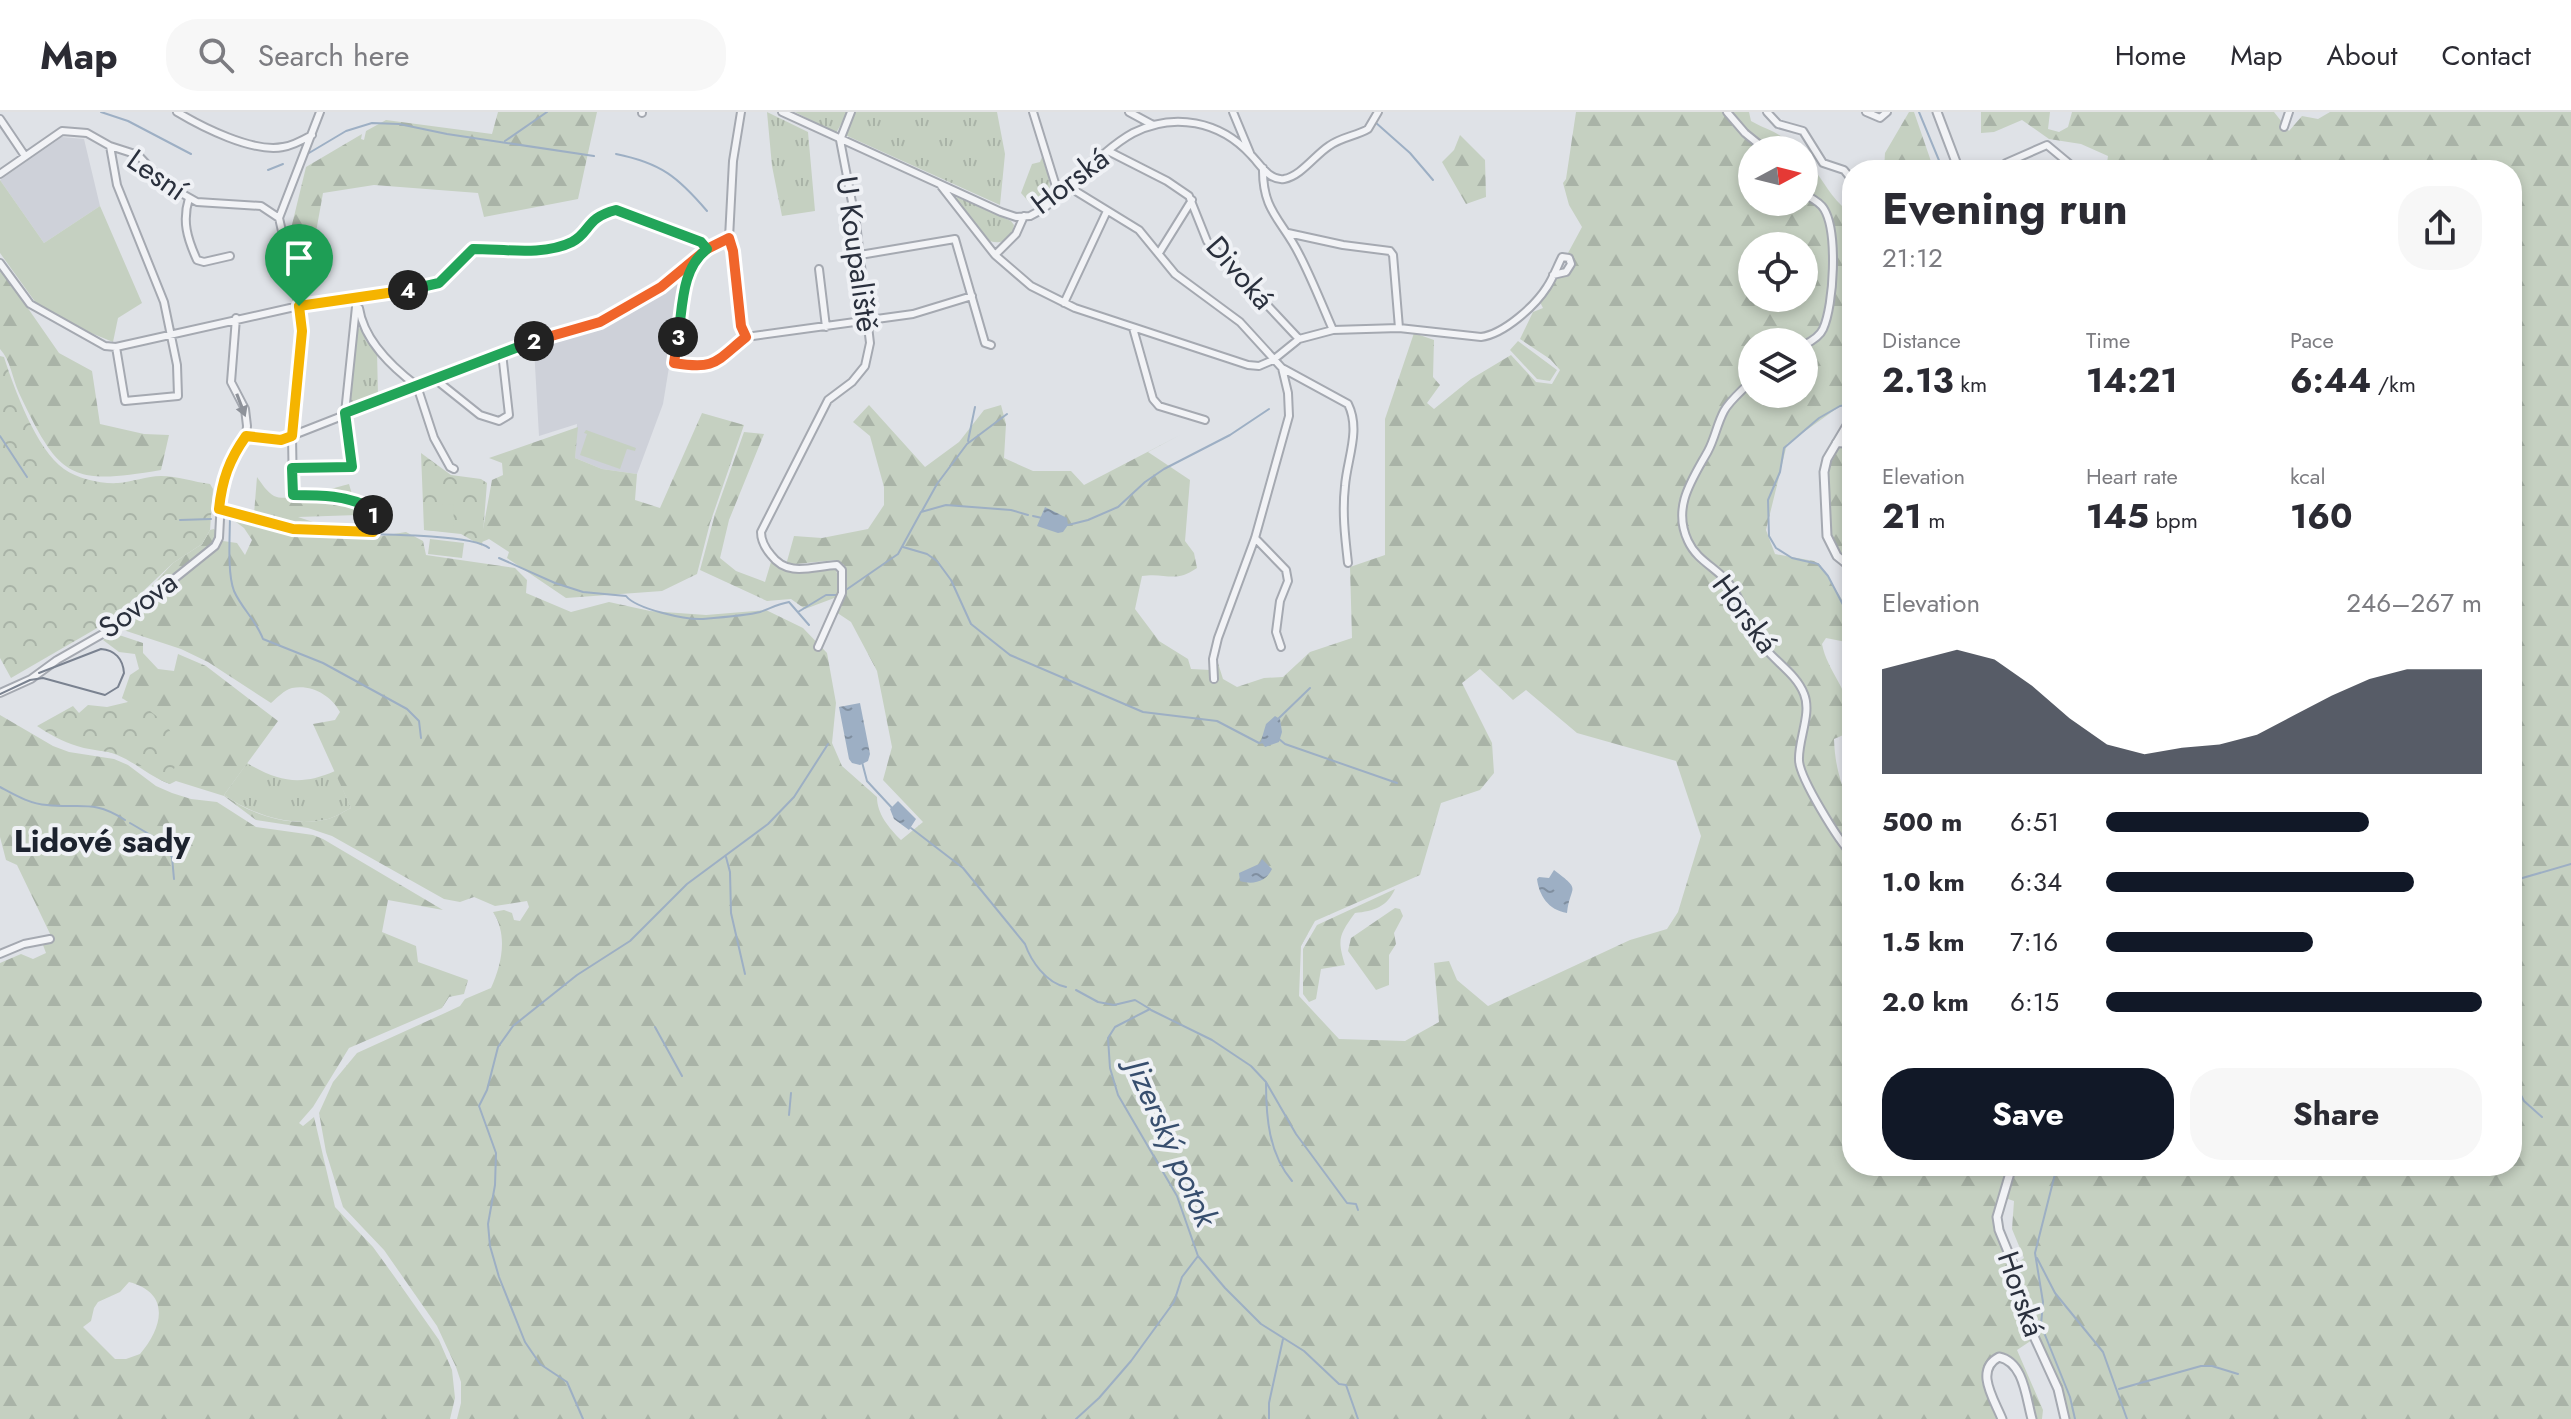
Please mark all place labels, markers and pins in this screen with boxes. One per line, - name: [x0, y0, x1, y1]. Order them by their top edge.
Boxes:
- pin: [265, 224, 333, 306]
- pin: 4: [388, 270, 428, 310]
- pin: 3: [658, 317, 698, 357]
- pin: 2: [514, 321, 554, 361]
- pin: 1: [353, 495, 393, 535]

